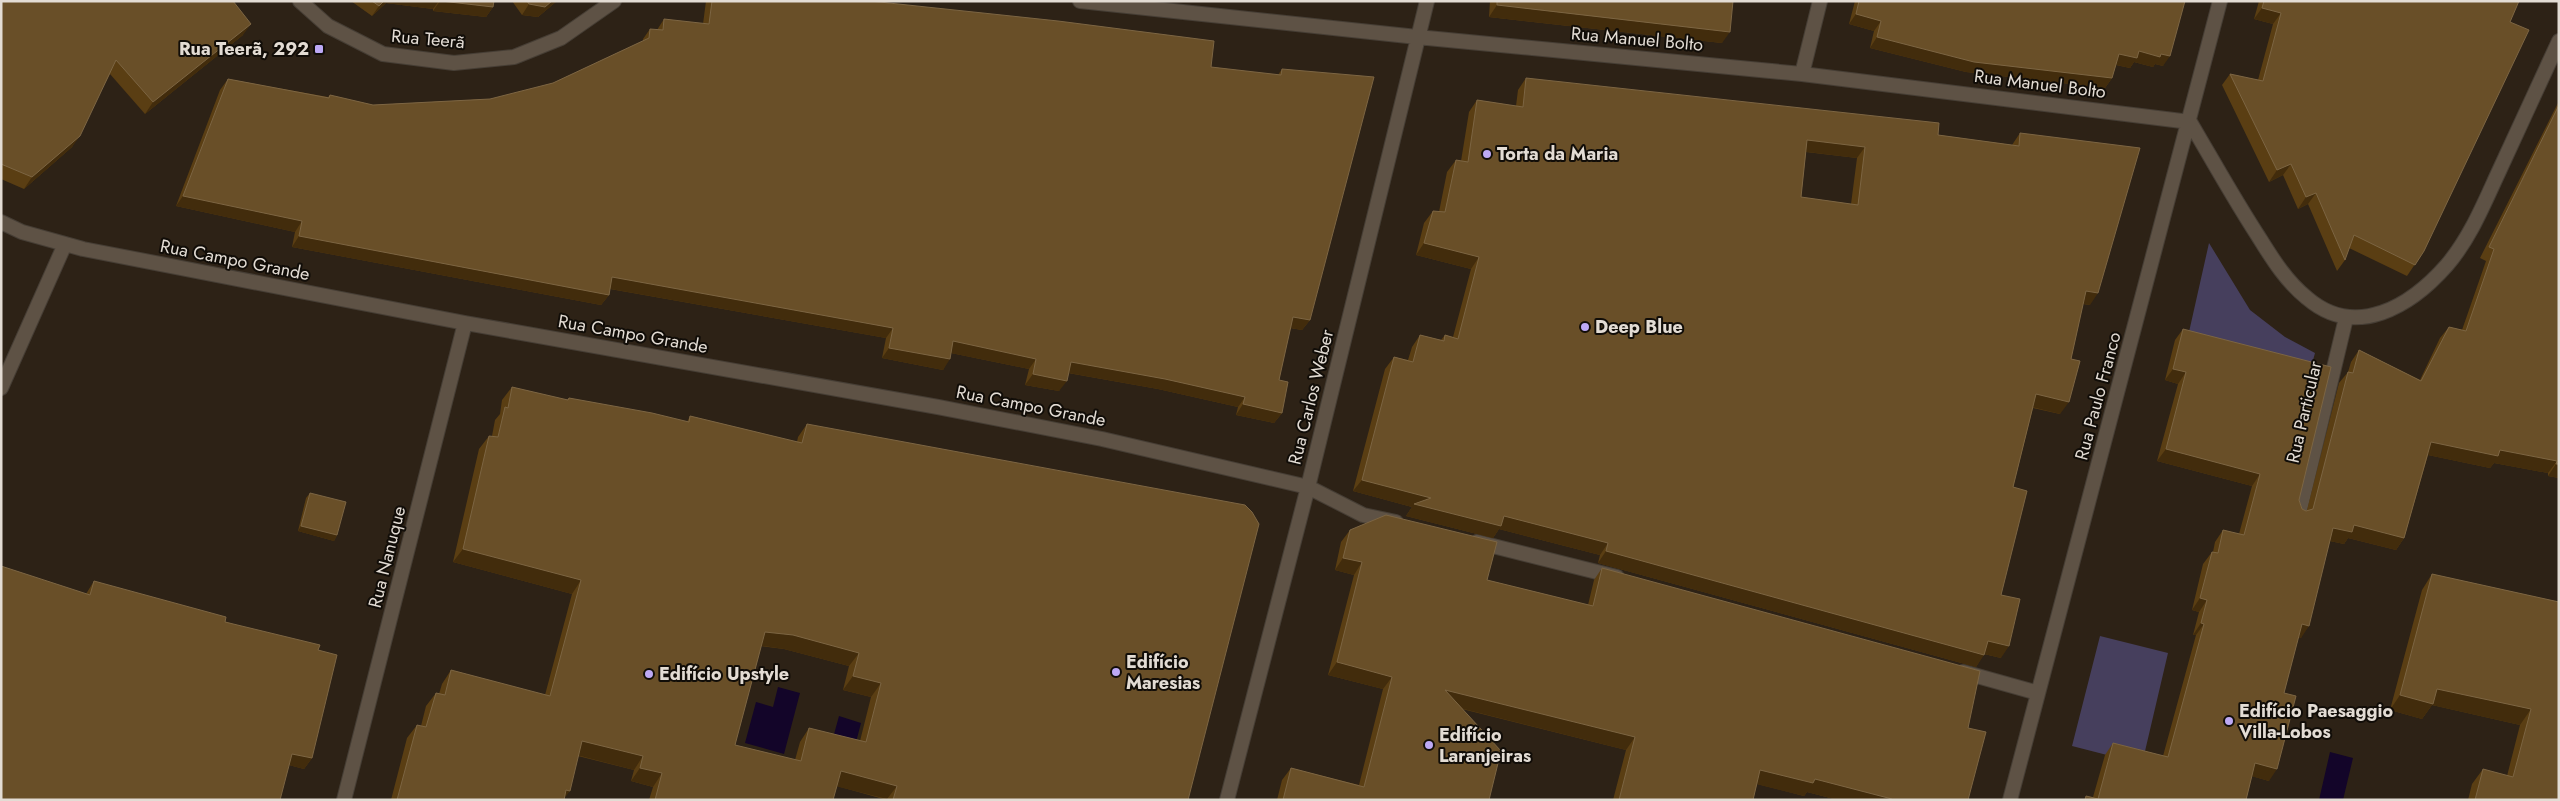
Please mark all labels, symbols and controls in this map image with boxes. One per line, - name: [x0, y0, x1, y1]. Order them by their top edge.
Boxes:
- street label: Rua Manuel Bolto: [1570, 20, 1704, 58]
- street label: Rua Teerã: [390, 23, 466, 55]
- place label: Rua Teerã, 292: [179, 36, 309, 62]
- marker: Rua Teerã, 292: [313, 43, 325, 55]
- street label: Rua Manuel Bolto: [1973, 63, 2108, 105]
- place label: Torta da Maria: [1497, 141, 1618, 167]
- marker: Torta da Maria: [1481, 148, 1493, 160]
- street label: Rua Campo Grande: [158, 233, 312, 287]
- street label: Rua Campo Grande: [556, 308, 710, 360]
- place label: Deep Blue: [1595, 314, 1683, 340]
- marker: Deep Blue: [1579, 321, 1591, 333]
- street label: Rua Carlos Weber: [1282, 326, 1341, 467]
- street label: Rua Paulo Franco: [2068, 329, 2128, 463]
- street label: Rua Particular: [2280, 358, 2329, 465]
- street label: Rua Campo Grande: [954, 379, 1108, 433]
- street label: Rua Nanuque: [362, 503, 412, 611]
- place label: Edifício Maresias: [1126, 649, 1200, 696]
- place label: Edifício Upstyle: [659, 661, 789, 687]
- marker: Edifício Maresias: [1110, 666, 1122, 678]
- marker: Edifício Upstyle: [643, 668, 655, 680]
- place label: Edifício Paesaggio Villa-Lobos: [2238, 698, 2393, 745]
- marker: Edifício Paesaggio Villa-Lobos: [2223, 715, 2235, 727]
- place label: Edifício Laranjeiras: [1439, 722, 1531, 769]
- marker: Edifício Laranjeiras: [1423, 739, 1435, 751]

